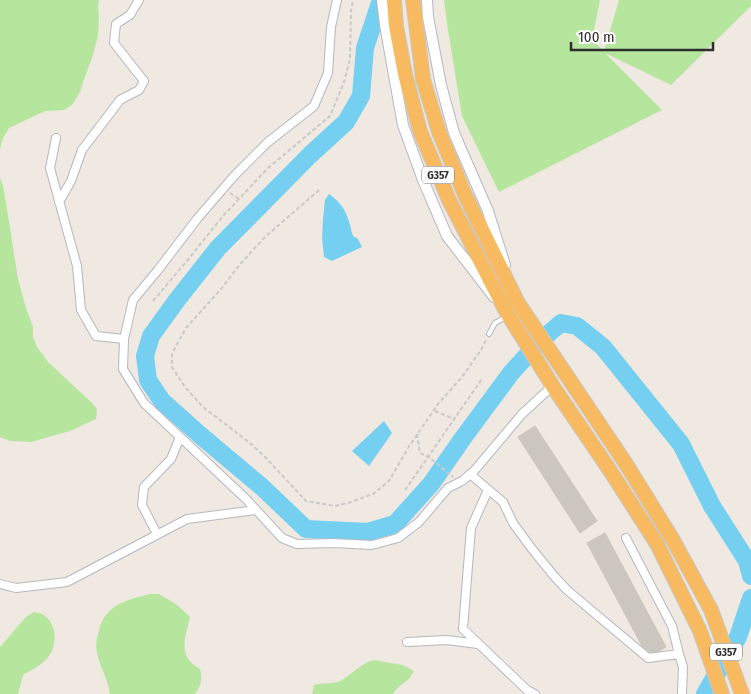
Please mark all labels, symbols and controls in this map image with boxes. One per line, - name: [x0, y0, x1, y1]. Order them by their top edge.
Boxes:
- scale bar: [571, 20, 714, 52]
- text: 100 m: [578, 28, 615, 46]
- road number: G357: [422, 166, 454, 184]
- road number: G357: [710, 644, 742, 660]

